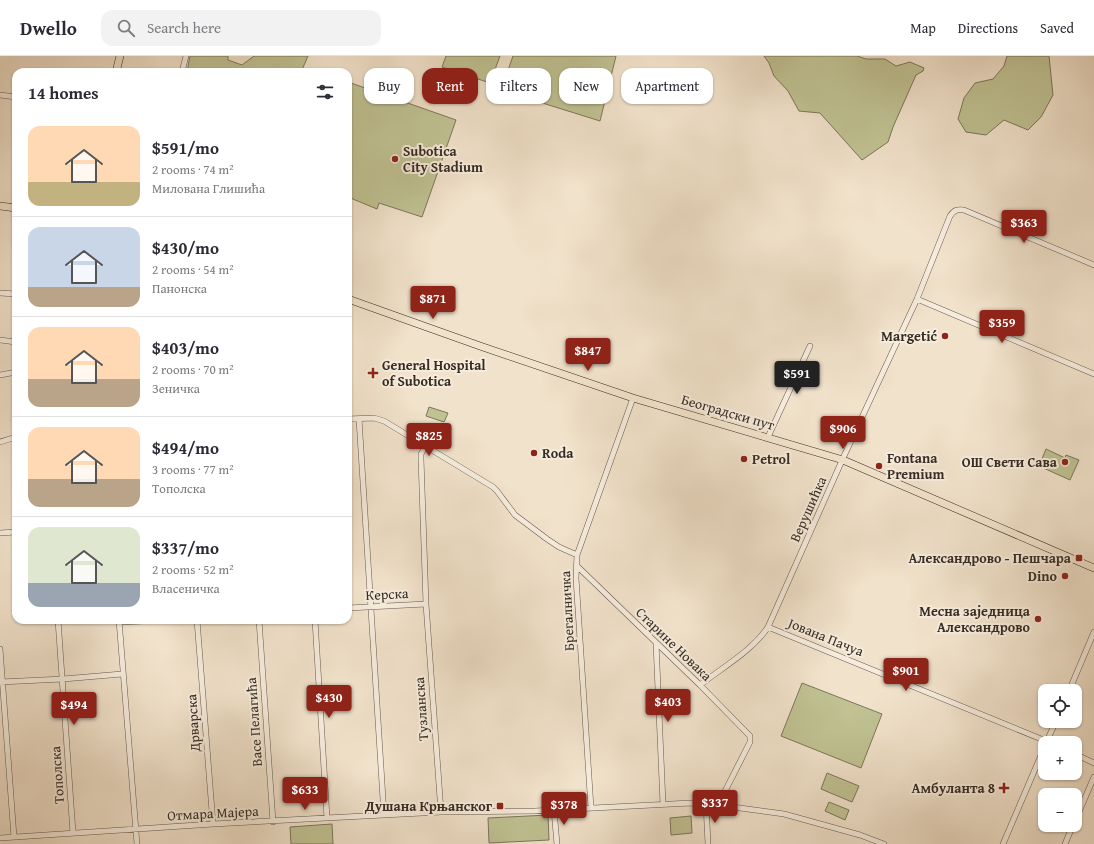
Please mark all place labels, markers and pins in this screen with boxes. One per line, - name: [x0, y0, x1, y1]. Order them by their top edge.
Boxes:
- place label: Subotica City Stadium: [403, 141, 483, 177]
- marker: Subotica City Stadium: [390, 154, 400, 164]
- pin: $363: [1000, 210, 1048, 244]
- pin: $871: [409, 286, 457, 320]
- pin: $359: [978, 310, 1026, 344]
- place label: Margetić: [881, 326, 938, 346]
- marker: Margetić: [940, 331, 950, 341]
- pin: $847: [564, 338, 612, 372]
- place label: General Hospital of Subotica: [382, 355, 486, 391]
- pin: $591: [773, 361, 821, 395]
- marker: General Hospital of Subotica: [367, 367, 379, 379]
- pin: $906: [819, 416, 867, 450]
- pin: $825: [405, 423, 453, 457]
- place label: Roda: [542, 443, 574, 463]
- marker: Roda: [529, 448, 539, 458]
- place label: Fontana Premium: [887, 448, 945, 484]
- place label: Petrol: [752, 449, 791, 469]
- place label: ОШ Свети Сава: [962, 452, 1058, 472]
- marker: Petrol: [739, 454, 749, 464]
- marker: ОШ Свети Сава: [1060, 457, 1070, 467]
- marker: Fontana Premium: [874, 461, 884, 471]
- place label: Александрово - Пешчара: [908, 548, 1072, 568]
- marker: Александрово - Пешчара: [1074, 553, 1084, 563]
- place label: Dino: [1028, 566, 1058, 586]
- marker: Dino: [1060, 571, 1070, 581]
- place label: Месна заједница Александрово: [919, 601, 1031, 637]
- marker: Месна заједница Александрово: [1033, 614, 1043, 624]
- pin: $901: [882, 658, 930, 692]
- pin: $430: [305, 685, 353, 719]
- pin: $403: [644, 689, 692, 723]
- pin: $494: [50, 692, 98, 726]
- pin: $633: [281, 777, 329, 811]
- place label: Амбуланта 8: [912, 778, 995, 798]
- marker: Амбуланта 8: [998, 782, 1010, 794]
- pin: $337: [691, 790, 739, 824]
- pin: $378: [540, 792, 588, 826]
- place label: Душана Крњанског: [364, 796, 493, 816]
- marker: Душана Крњанског: [495, 801, 505, 811]

